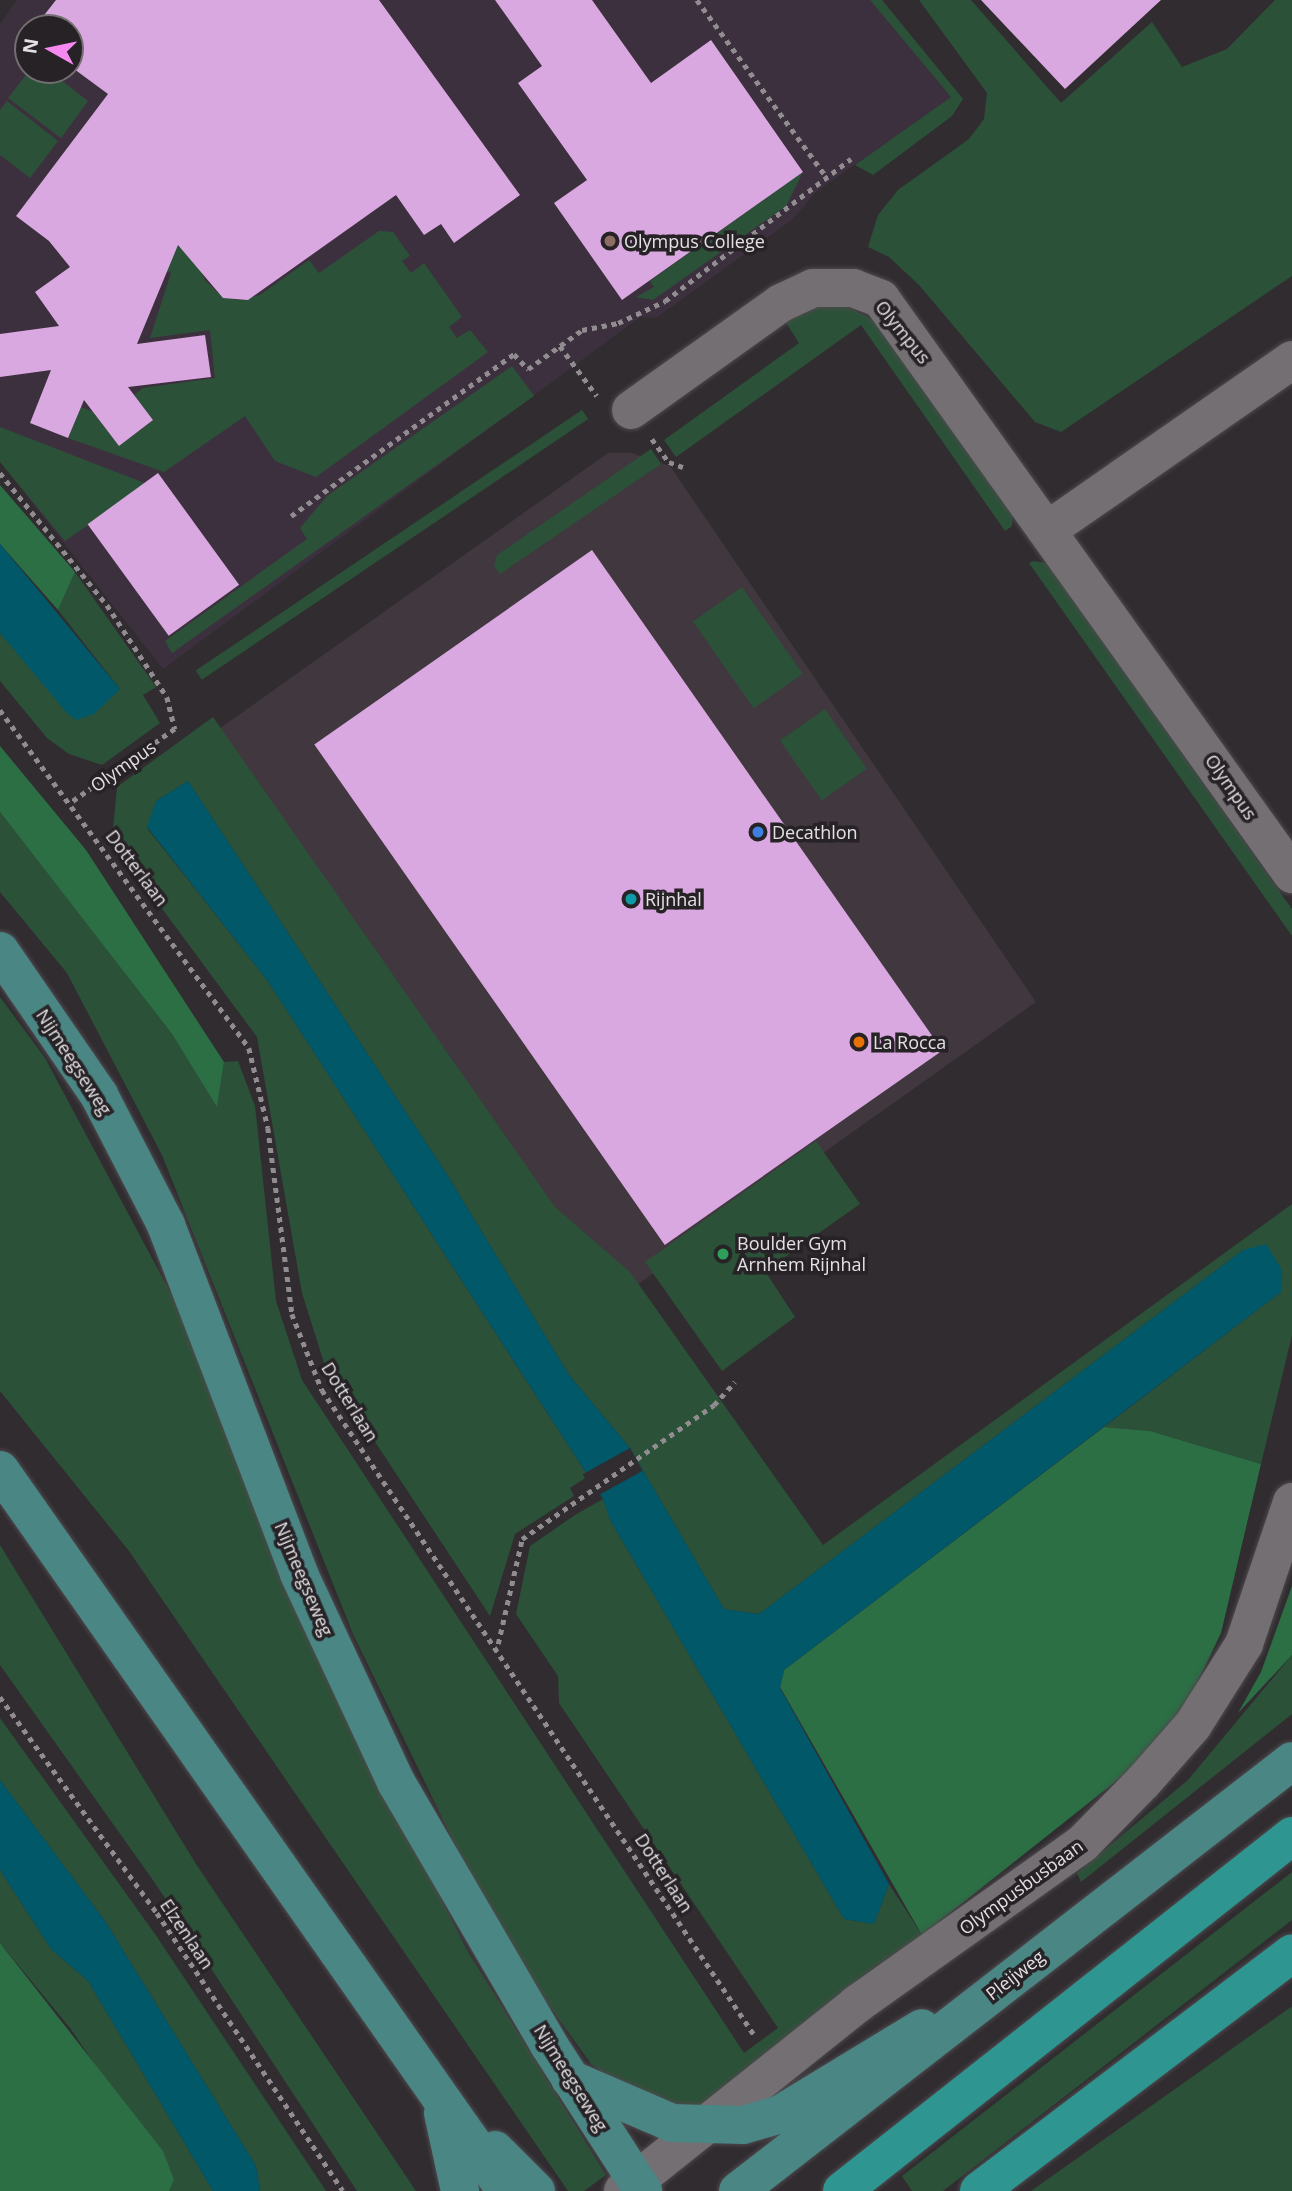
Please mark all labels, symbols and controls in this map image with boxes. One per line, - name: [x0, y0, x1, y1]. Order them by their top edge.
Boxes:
- north arrow: [14, 14, 84, 84]
- text: N: [16, 36, 44, 56]
- place label: Olympus College: [624, 230, 765, 252]
- marker: Olympus College: [602, 233, 618, 249]
- street label: Olympus: [871, 296, 935, 368]
- street label: Olympus: [86, 736, 160, 796]
- street label: Olympus: [1201, 750, 1261, 824]
- place label: Decathlon: [772, 821, 858, 843]
- marker: Decathlon: [750, 824, 766, 840]
- street label: Dotterlaan: [101, 826, 173, 910]
- place label: Rijnhal: [645, 888, 702, 910]
- marker: Rijnhal: [623, 891, 639, 907]
- street label: Nijmeegseweg: [32, 1005, 116, 1119]
- place label: La Rocca: [873, 1031, 946, 1053]
- marker: La Rocca: [851, 1034, 867, 1050]
- place label: Boulder Gym Arnhem Rijnhal: [737, 1233, 866, 1276]
- marker: Boulder Gym Arnhem Rijnhal: [715, 1246, 731, 1262]
- street label: Dotterlaan: [317, 1358, 383, 1446]
- street label: Nijmeegseweg: [270, 1519, 338, 1639]
- street label: Dotterlaan: [630, 1829, 698, 1917]
- street label: Olympusbusbaan: [955, 1835, 1087, 1939]
- street label: Elzenlaan: [156, 1895, 218, 1973]
- street label: Pleijweg: [981, 1945, 1049, 2005]
- street label: Nijmeegseweg: [530, 2021, 612, 2135]

